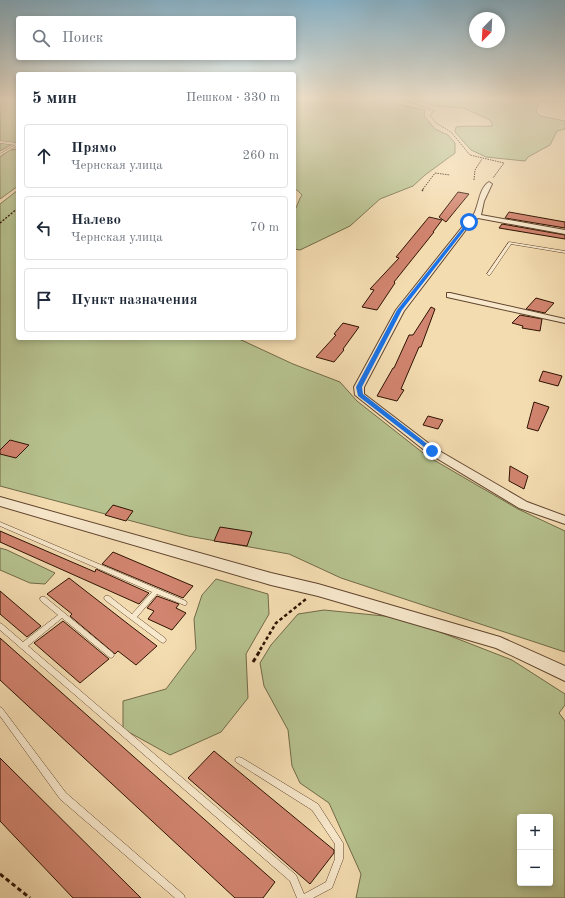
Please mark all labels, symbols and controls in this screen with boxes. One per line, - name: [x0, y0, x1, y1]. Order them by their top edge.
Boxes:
- north arrow: [469, 12, 505, 48]
- search box: [16, 16, 296, 60]
- icon: search: [30, 27, 52, 49]
- text: Поиск: [62, 31, 103, 46]
- text: 5 мин: [32, 90, 77, 107]
- text: Пешком · 330 m: [186, 91, 280, 104]
- text: Прямо: [71, 141, 117, 156]
- icon: ahead: [33, 145, 55, 167]
- text: 260 m: [242, 149, 279, 162]
- text: Чернская улица: [71, 159, 163, 172]
- text: Налево: [71, 213, 121, 228]
- route start: [460, 213, 478, 231]
- icon: left: [33, 217, 55, 239]
- text: 70 m: [250, 221, 279, 234]
- text: Чернская улица: [71, 231, 163, 244]
- icon: arrive: [33, 289, 55, 311]
- text: Пункт назначения: [71, 293, 198, 308]
- route end: [423, 442, 441, 460]
- map controls: [517, 814, 553, 886]
- button: +: [517, 814, 553, 850]
- button: −: [517, 850, 553, 886]

